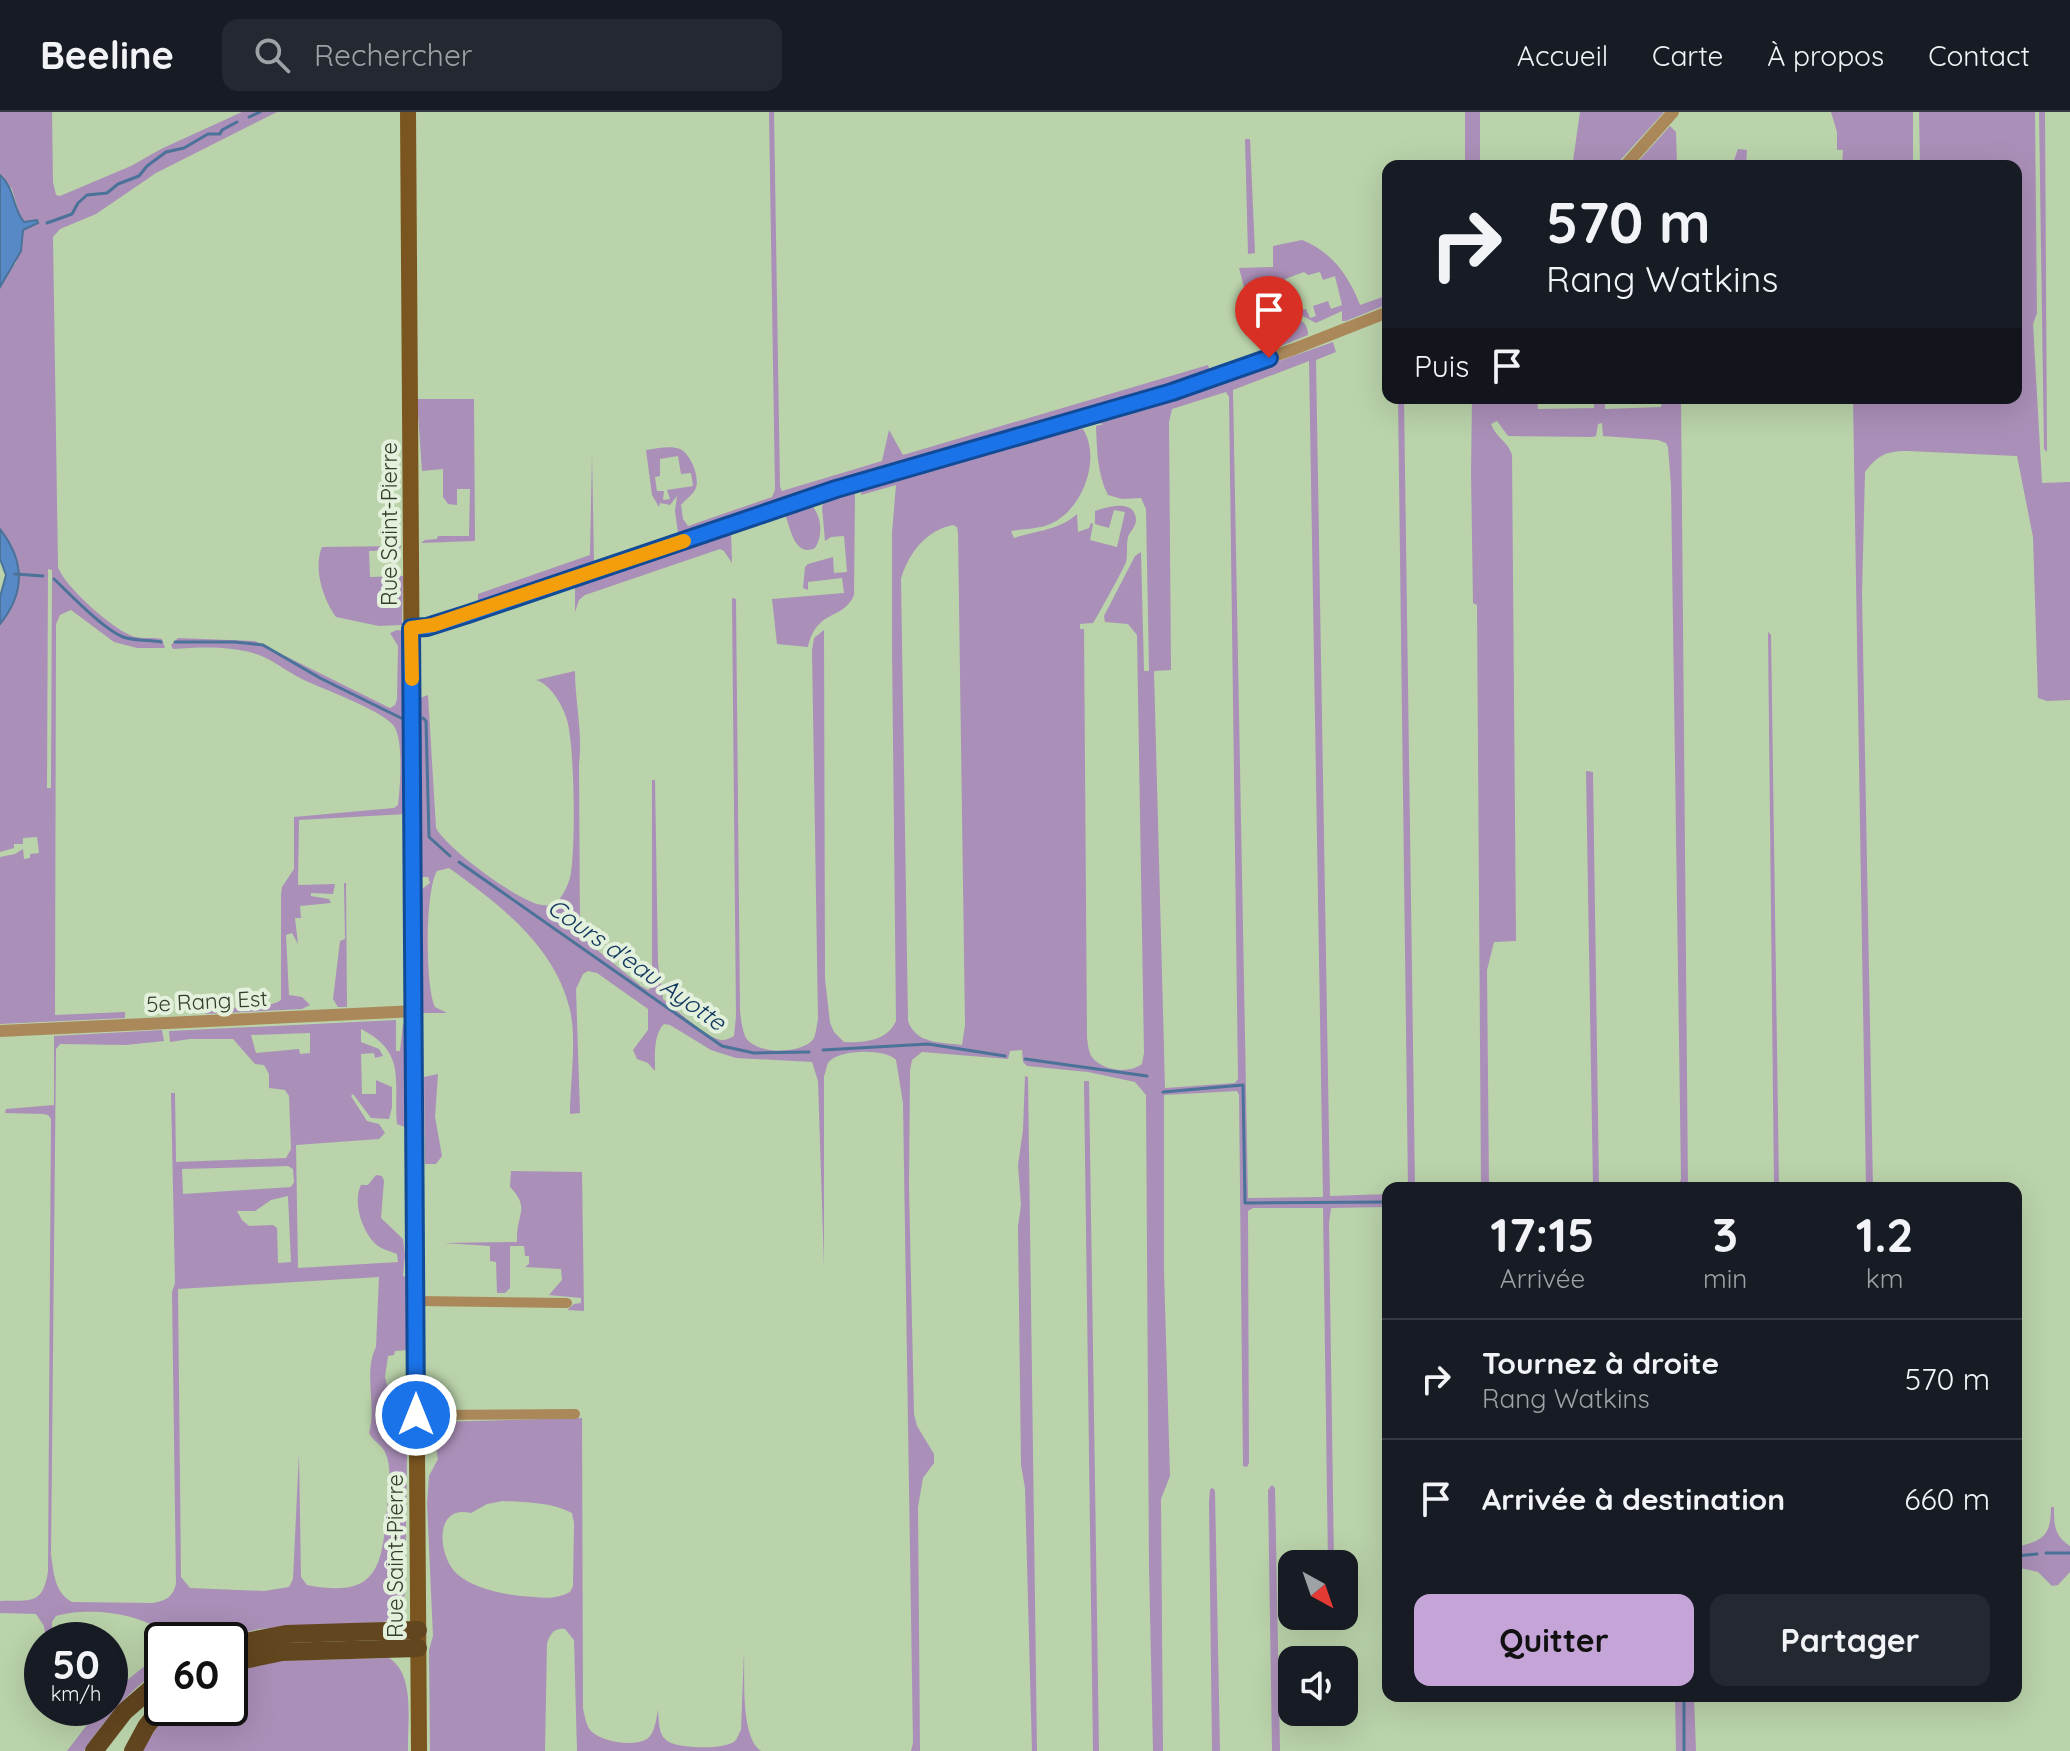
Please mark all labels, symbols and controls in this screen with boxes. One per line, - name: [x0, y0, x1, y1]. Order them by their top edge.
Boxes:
- search box: [222, 19, 782, 91]
- text: Beeline: [40, 31, 174, 79]
- icon: search: [250, 33, 294, 77]
- text: Rechercher: [314, 36, 472, 74]
- text: Accueil: [1517, 38, 1608, 73]
- text: Carte: [1652, 38, 1723, 73]
- text: À propos: [1767, 38, 1884, 73]
- text: Contact: [1928, 38, 2030, 73]
- text: 570 m: [1546, 187, 1711, 257]
- icon: right: [1414, 192, 1518, 296]
- text: Rang Watkins: [1546, 256, 1778, 301]
- pin: [1235, 276, 1303, 358]
- icon: arrive: [1247, 288, 1291, 332]
- icon: arrive: [1485, 344, 1529, 388]
- text: Puis: [1414, 347, 1469, 385]
- street label: Rue Saint-Pierre: [375, 442, 403, 606]
- water label: Cours d'eau Ayotte: [542, 891, 733, 1038]
- street label: 5e Rang Est: [146, 984, 268, 1018]
- text: 17:15: [1490, 1204, 1595, 1264]
- text: 3: [1712, 1204, 1738, 1264]
- text: 1.2: [1856, 1204, 1914, 1264]
- text: Arrivée: [1500, 1262, 1585, 1295]
- text: min: [1703, 1262, 1747, 1295]
- text: km: [1866, 1262, 1903, 1295]
- text: Tournez à droite: [1482, 1344, 1719, 1382]
- icon: right: [1414, 1357, 1458, 1401]
- text: 570 m: [1905, 1360, 1990, 1398]
- position arrow: [374, 1373, 458, 1457]
- text: Rang Watkins: [1482, 1382, 1650, 1415]
- street label: Rue Saint-Pierre: [381, 1474, 409, 1638]
- icon: arrive: [1414, 1477, 1458, 1521]
- text: Arrivée à destination: [1482, 1480, 1785, 1518]
- text: 660 m: [1904, 1480, 1990, 1518]
- north arrow: [1278, 1550, 1358, 1630]
- map controls: [1278, 1550, 1358, 1726]
- button: Quitter: [1414, 1594, 1694, 1686]
- button: Partager: [1710, 1594, 1990, 1686]
- speed limit sign: 60: [144, 1622, 248, 1726]
- text: 50: [52, 1639, 100, 1689]
- button: sound: [1278, 1646, 1358, 1726]
- text: km/h: [51, 1681, 101, 1706]

